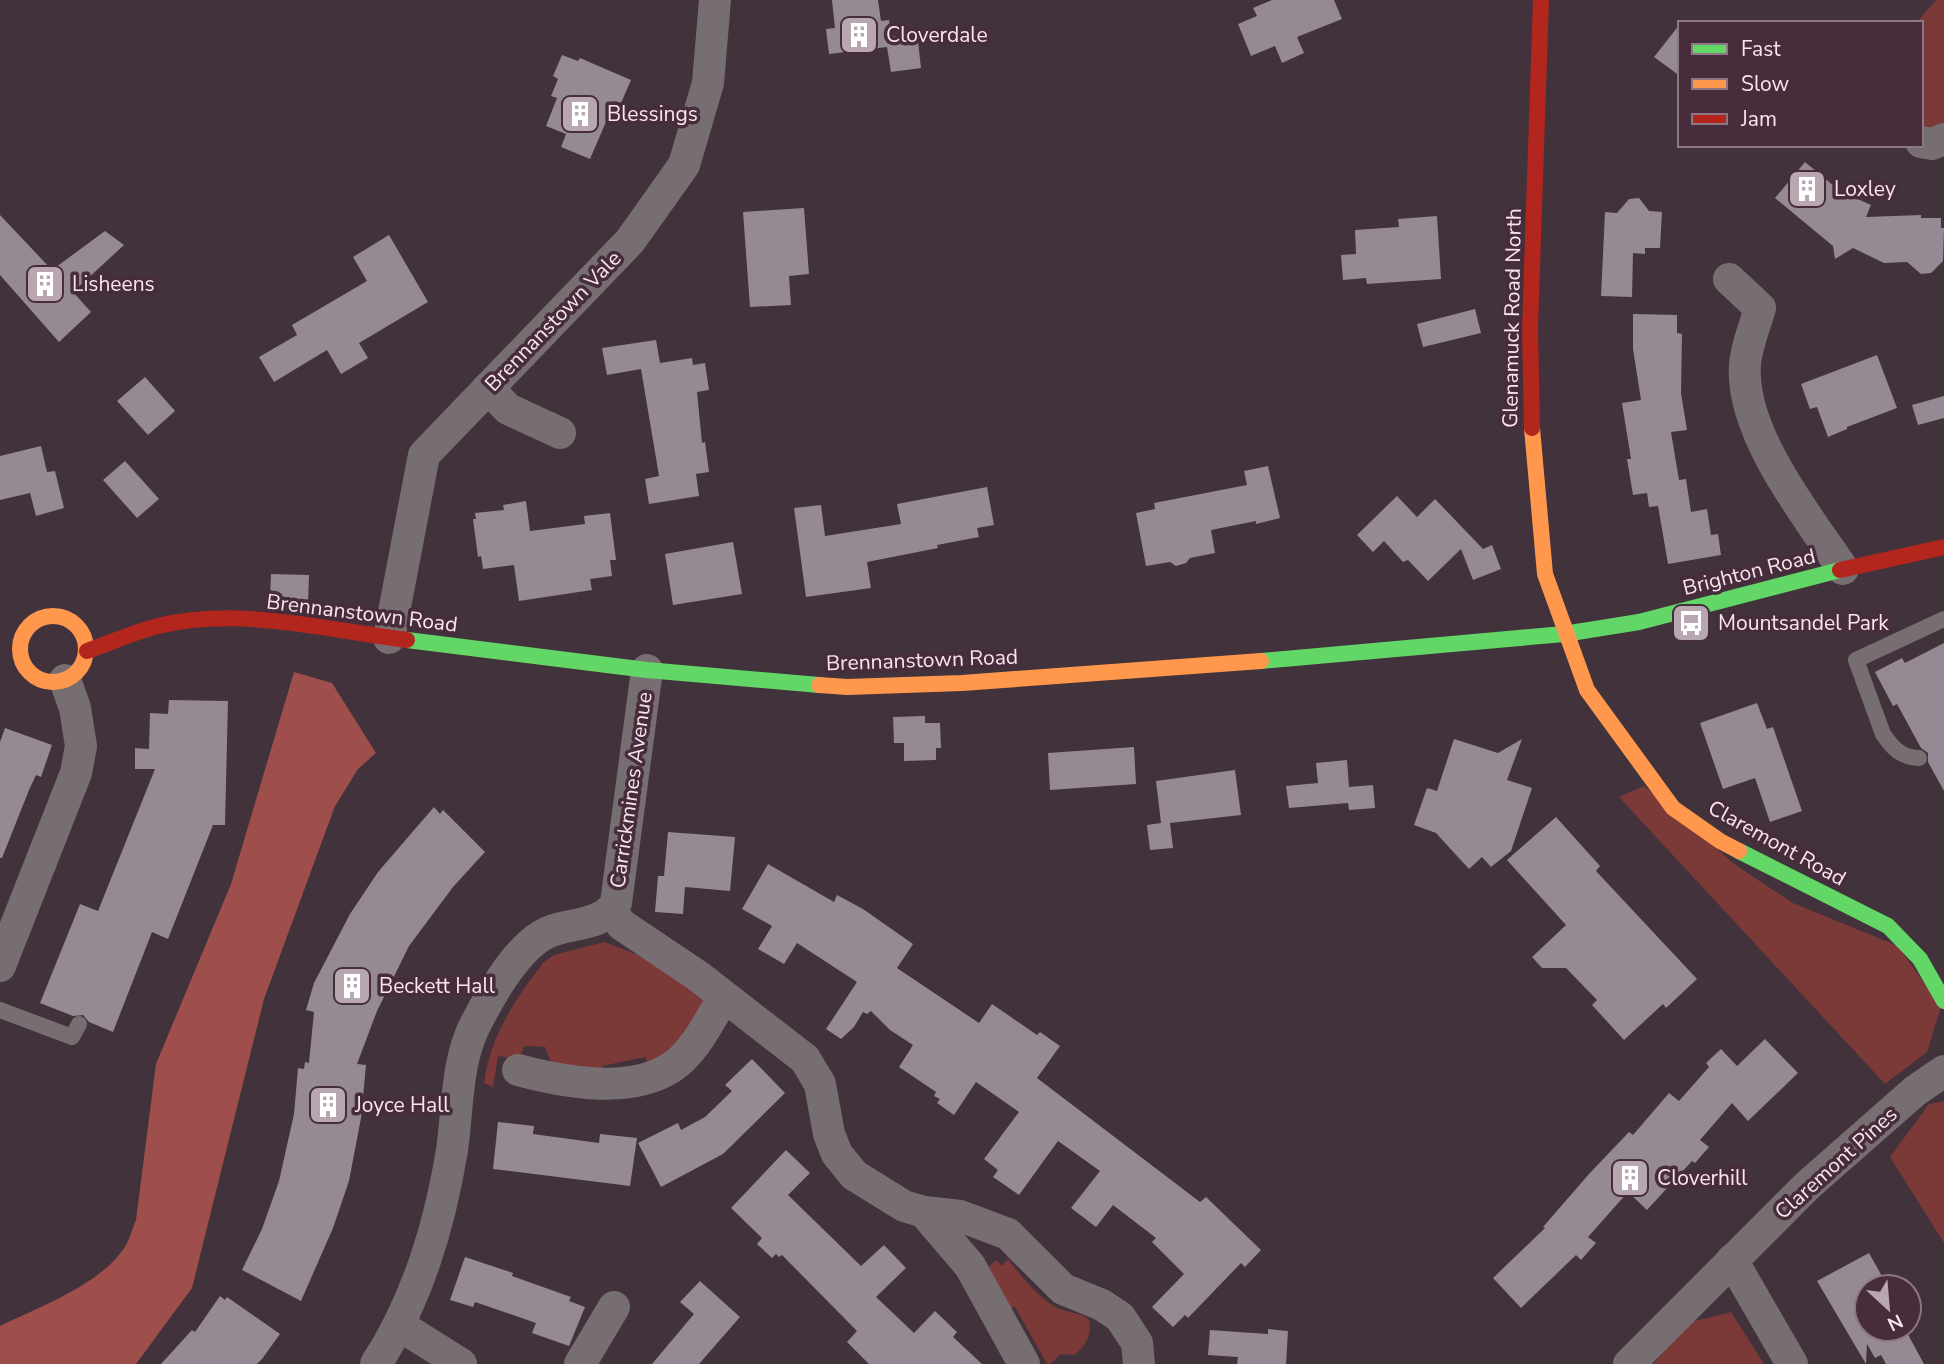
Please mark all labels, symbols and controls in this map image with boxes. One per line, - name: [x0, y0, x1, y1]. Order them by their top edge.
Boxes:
- building icon: Cloverdale: [838, 14, 880, 56]
- place label: Cloverdale: [886, 21, 988, 49]
- legend: [1678, 21, 1923, 147]
- text: Fast: [1741, 35, 1781, 63]
- text: Slow: [1741, 70, 1790, 98]
- building icon: Blessings: [559, 93, 601, 135]
- place label: Blessings: [607, 100, 698, 128]
- text: Jam: [1740, 105, 1777, 133]
- building icon: Loxley: [1786, 168, 1828, 210]
- place label: Loxley: [1834, 175, 1896, 203]
- street label: Glenamuck Road North: [1496, 208, 1528, 428]
- street label: Brennanstown Vale: [479, 245, 627, 397]
- building icon: Lisheens: [24, 263, 66, 305]
- place label: Lisheens: [72, 270, 155, 298]
- street label: Brighton Road: [1680, 542, 1818, 602]
- street label: Brennanstown Road: [265, 587, 459, 639]
- bus stop icon: Mountsandel Park: [1670, 602, 1712, 644]
- place label: Mountsandel Park: [1718, 609, 1889, 637]
- street label: Brennanstown Road: [825, 643, 1019, 677]
- street label: Carrickmines Avenue: [603, 690, 659, 890]
- street label: Claremont Road: [1703, 794, 1851, 892]
- building icon: Beckett Hall: [331, 965, 373, 1007]
- place label: Beckett Hall: [379, 972, 496, 1000]
- building icon: Joyce Hall: [307, 1084, 349, 1126]
- place label: Joyce Hall: [354, 1091, 450, 1119]
- street label: Claremont Pines: [1769, 1100, 1903, 1226]
- building icon: Cloverhill: [1609, 1157, 1651, 1199]
- place label: Cloverhill: [1657, 1164, 1748, 1192]
- north arrow: [1853, 1273, 1923, 1343]
- text: N: [1883, 1308, 1907, 1337]

